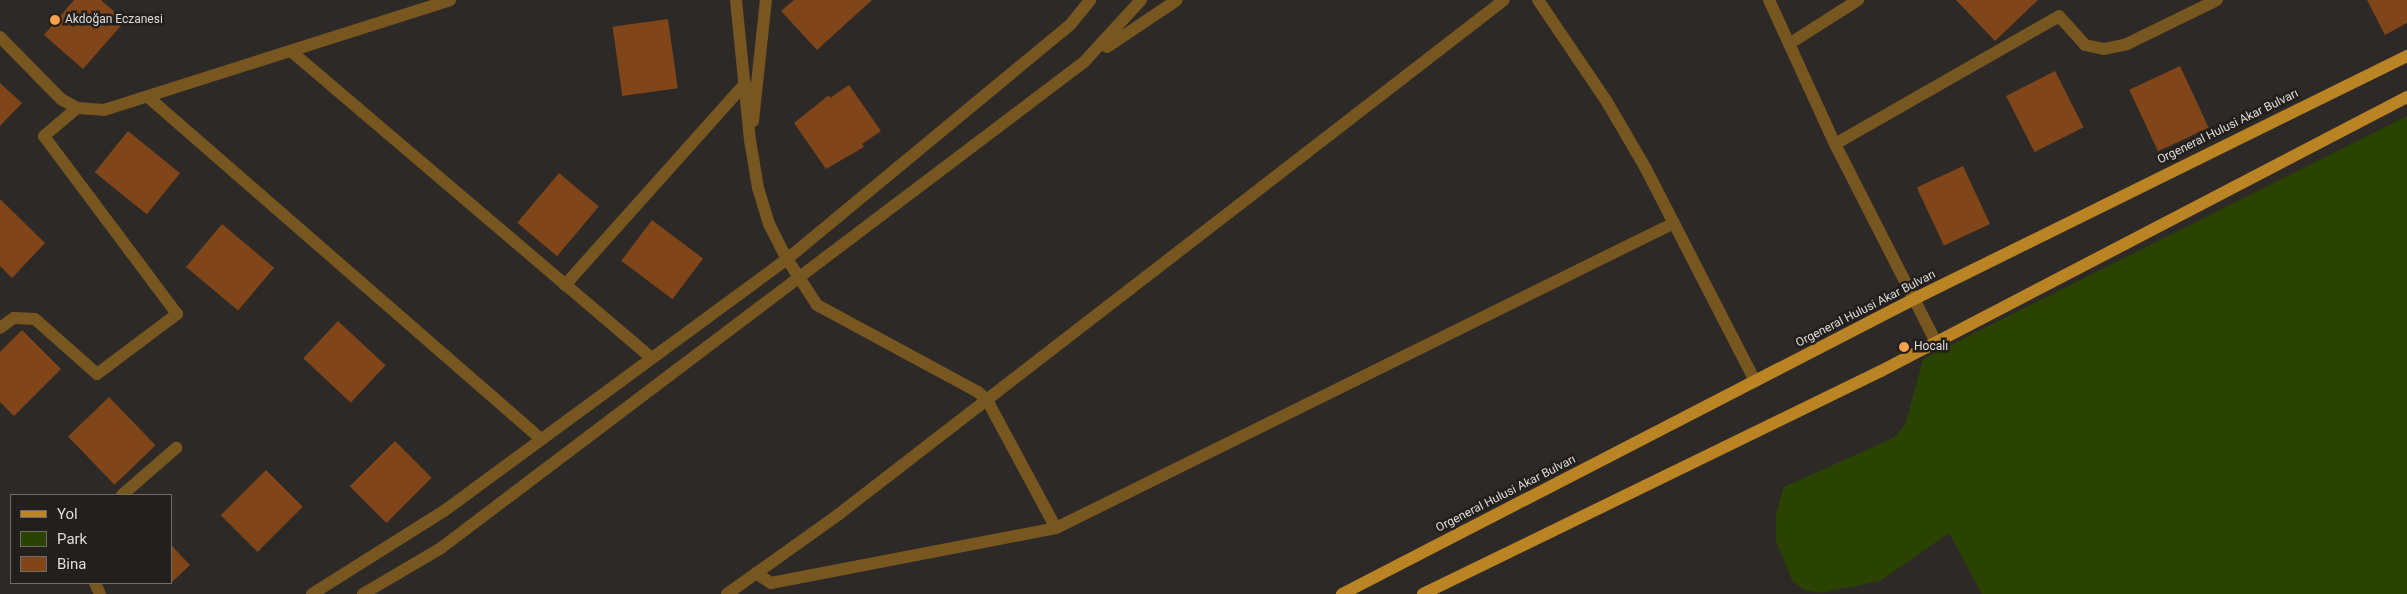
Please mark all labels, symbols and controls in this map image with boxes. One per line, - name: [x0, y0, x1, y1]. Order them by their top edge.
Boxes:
- place label: Akdoğan Eczanesi: [65, 13, 163, 27]
- marker: Akdoğan Eczanesi: [49, 14, 61, 26]
- street label: Orgeneral Hulusi Akar Bulvarı: [2155, 87, 2301, 167]
- street label: Orgeneral Hulusi Akar Bulvarı: [1794, 267, 1938, 351]
- place label: Hocalı: [1914, 340, 1948, 354]
- marker: Hocalı: [1898, 341, 1910, 353]
- street label: Orgeneral Hulusi Akar Bulvarı: [1434, 452, 1578, 536]
- legend: [10, 494, 172, 584]
- text: Yol: [57, 505, 78, 523]
- text: Park: [57, 530, 87, 548]
- text: Bina: [57, 555, 86, 573]

